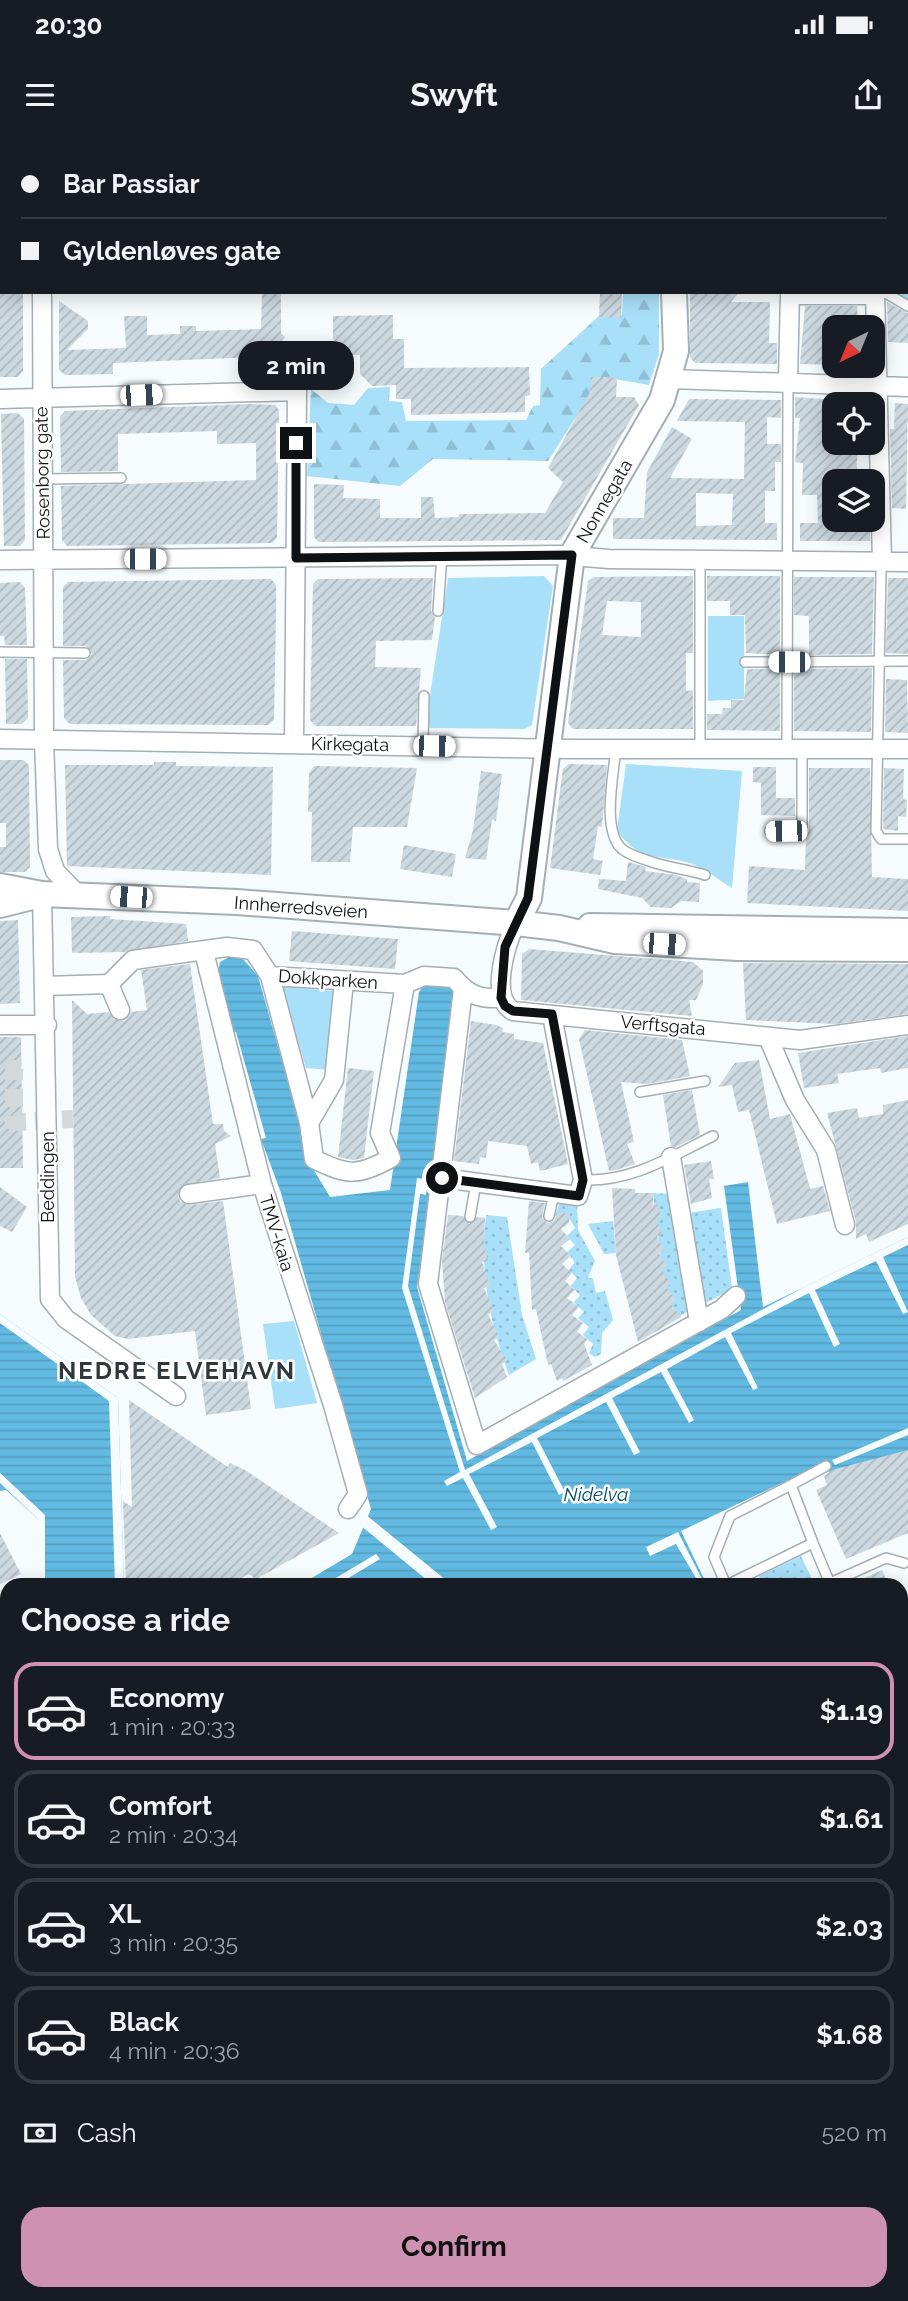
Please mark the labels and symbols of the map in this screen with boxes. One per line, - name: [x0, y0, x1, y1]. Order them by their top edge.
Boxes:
- north arrow: [822, 315, 886, 378]
- callout: 2 min: [238, 342, 354, 390]
- car: [120, 384, 163, 406]
- street label: Rosenborg gate: [30, 406, 54, 540]
- route end: [280, 427, 312, 459]
- street label: Nonnegata: [572, 456, 636, 546]
- car: [125, 549, 167, 570]
- car: [769, 652, 811, 673]
- street label: Kirkegata: [311, 733, 389, 755]
- car: [413, 735, 456, 757]
- car: [765, 820, 808, 842]
- car: [110, 885, 153, 909]
- street label: Innherredsveien: [233, 892, 369, 922]
- car: [643, 932, 686, 956]
- street label: Dokkparken: [277, 965, 379, 993]
- street label: Verftsgata: [620, 1011, 706, 1039]
- street label: Beddingen: [37, 1131, 58, 1223]
- route start: [426, 1162, 458, 1194]
- street label: TMV-kaia: [255, 1192, 299, 1274]
- district label: NEDRE ELVEHAVN: [58, 1356, 296, 1385]
- water label: Nidelva: [564, 1483, 628, 1505]

